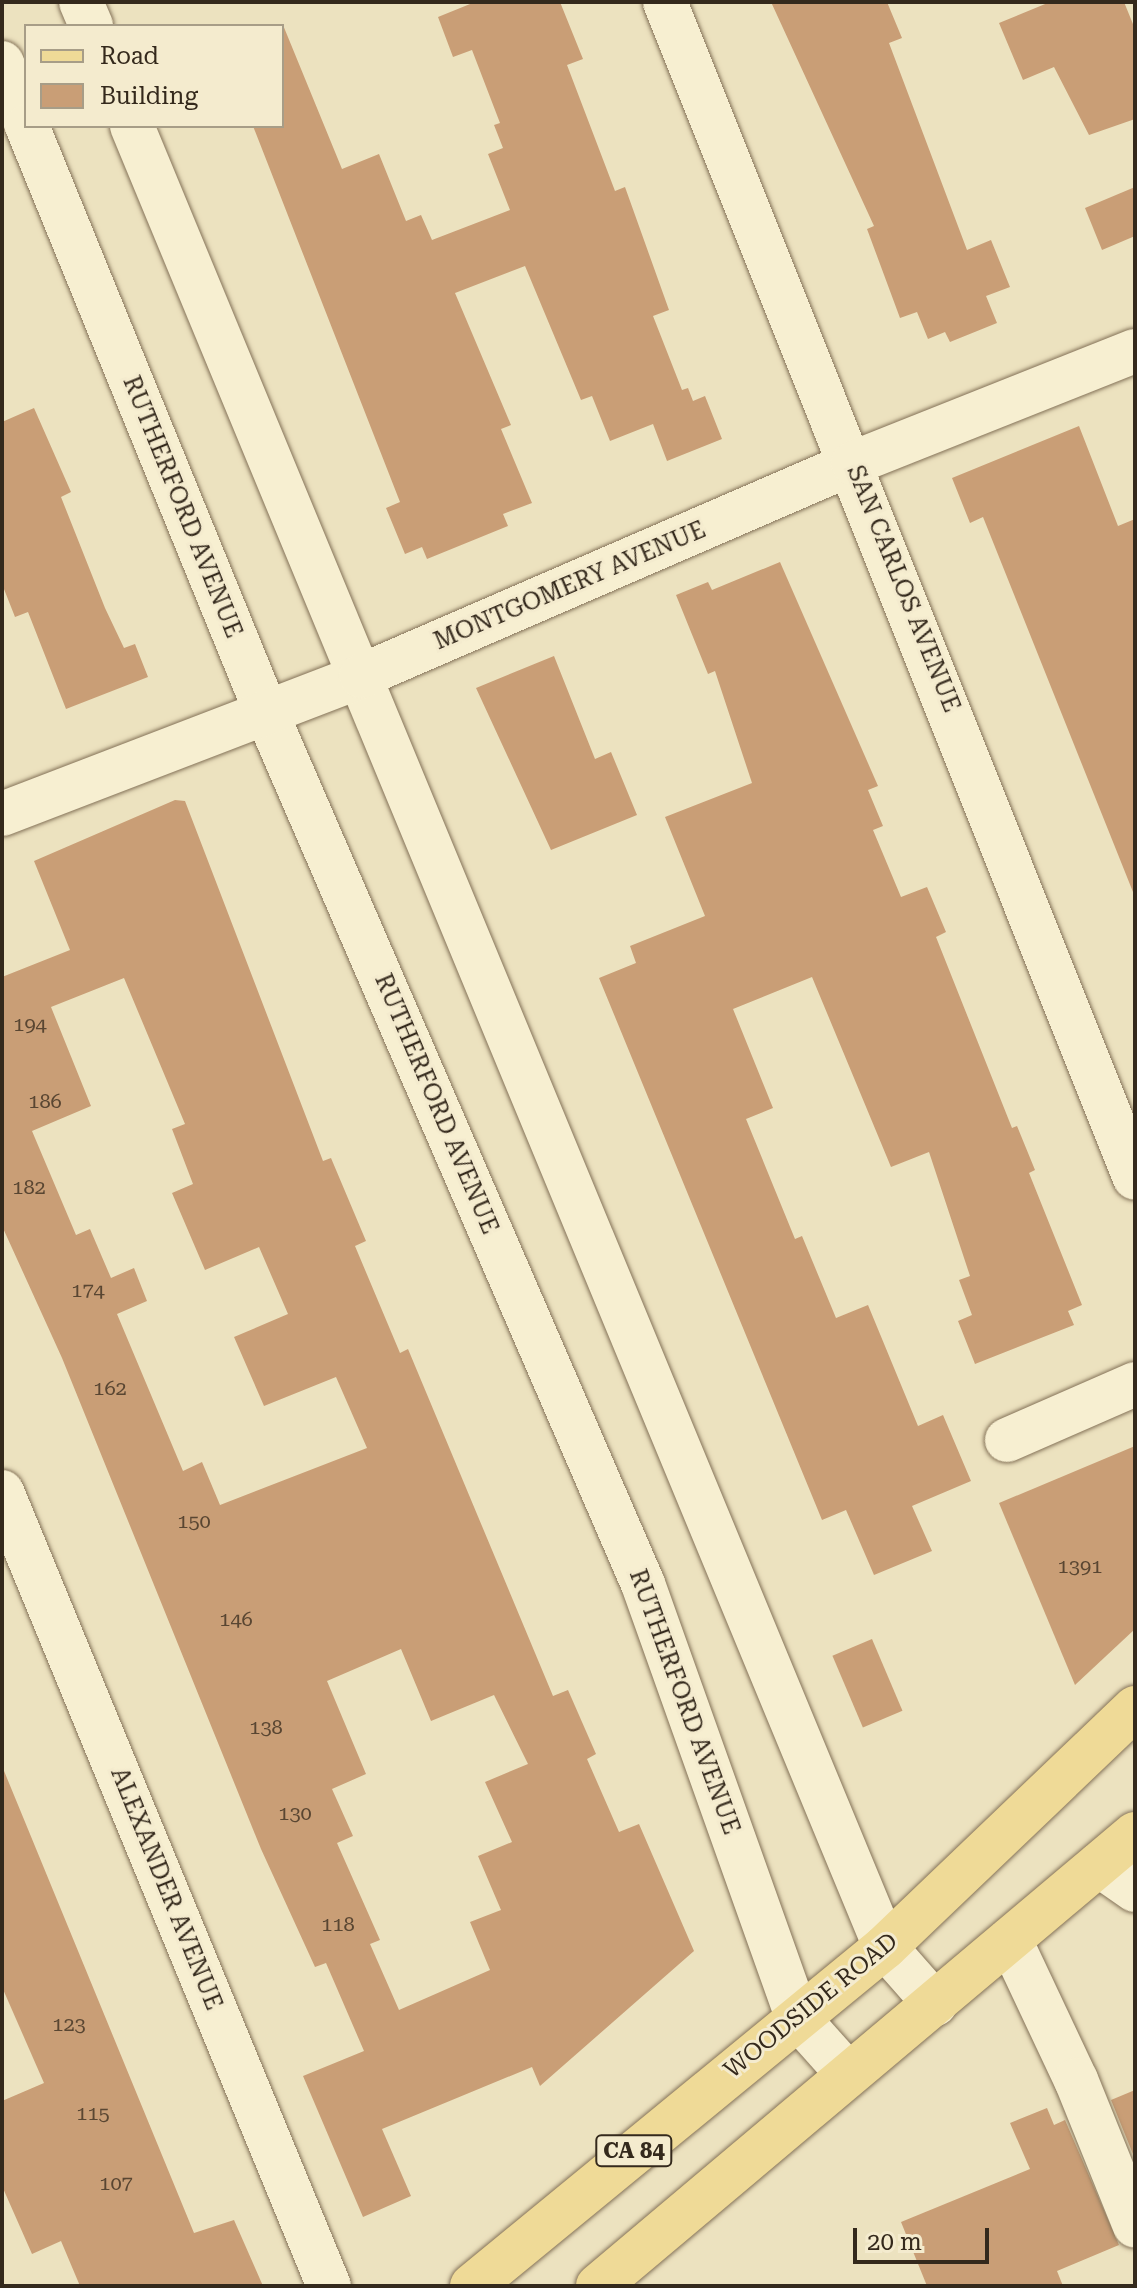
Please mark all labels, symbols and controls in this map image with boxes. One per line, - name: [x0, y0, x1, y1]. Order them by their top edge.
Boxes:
- legend: [24, 24, 284, 128]
- text: Road: [100, 42, 159, 70]
- text: Building: [100, 82, 198, 110]
- street label: RUTHERFORD AVENUE: [116, 372, 248, 642]
- street label: SAN CARLOS AVENUE: [840, 461, 966, 717]
- street label: MONTGOMERY AVENUE: [430, 516, 710, 656]
- street label: RUTHERFORD AVENUE: [368, 970, 504, 1238]
- house number: 194: [13, 1012, 47, 1036]
- house number: 186: [28, 1089, 62, 1113]
- house number: 182: [12, 1175, 46, 1199]
- house number: 174: [71, 1278, 105, 1302]
- house number: 162: [93, 1376, 127, 1400]
- house number: 150: [177, 1509, 211, 1533]
- house number: 1391: [1058, 1554, 1102, 1578]
- street label: RUTHERFORD AVENUE: [623, 1566, 745, 1838]
- house number: 146: [219, 1607, 253, 1631]
- house number: 138: [249, 1715, 283, 1739]
- street label: ALEXANDER AVENUE: [104, 1764, 228, 2014]
- house number: 130: [278, 1801, 312, 1825]
- house number: 118: [321, 1912, 355, 1936]
- street label: WOODSIDE ROAD: [718, 1927, 904, 2085]
- house number: 123: [52, 2012, 86, 2036]
- house number: 115: [76, 2101, 110, 2125]
- road number: CA 84: [594, 2133, 674, 2169]
- house number: 107: [99, 2171, 133, 2195]
- scale bar: [857, 2212, 993, 2262]
- text: 20 m: [867, 2228, 922, 2256]

